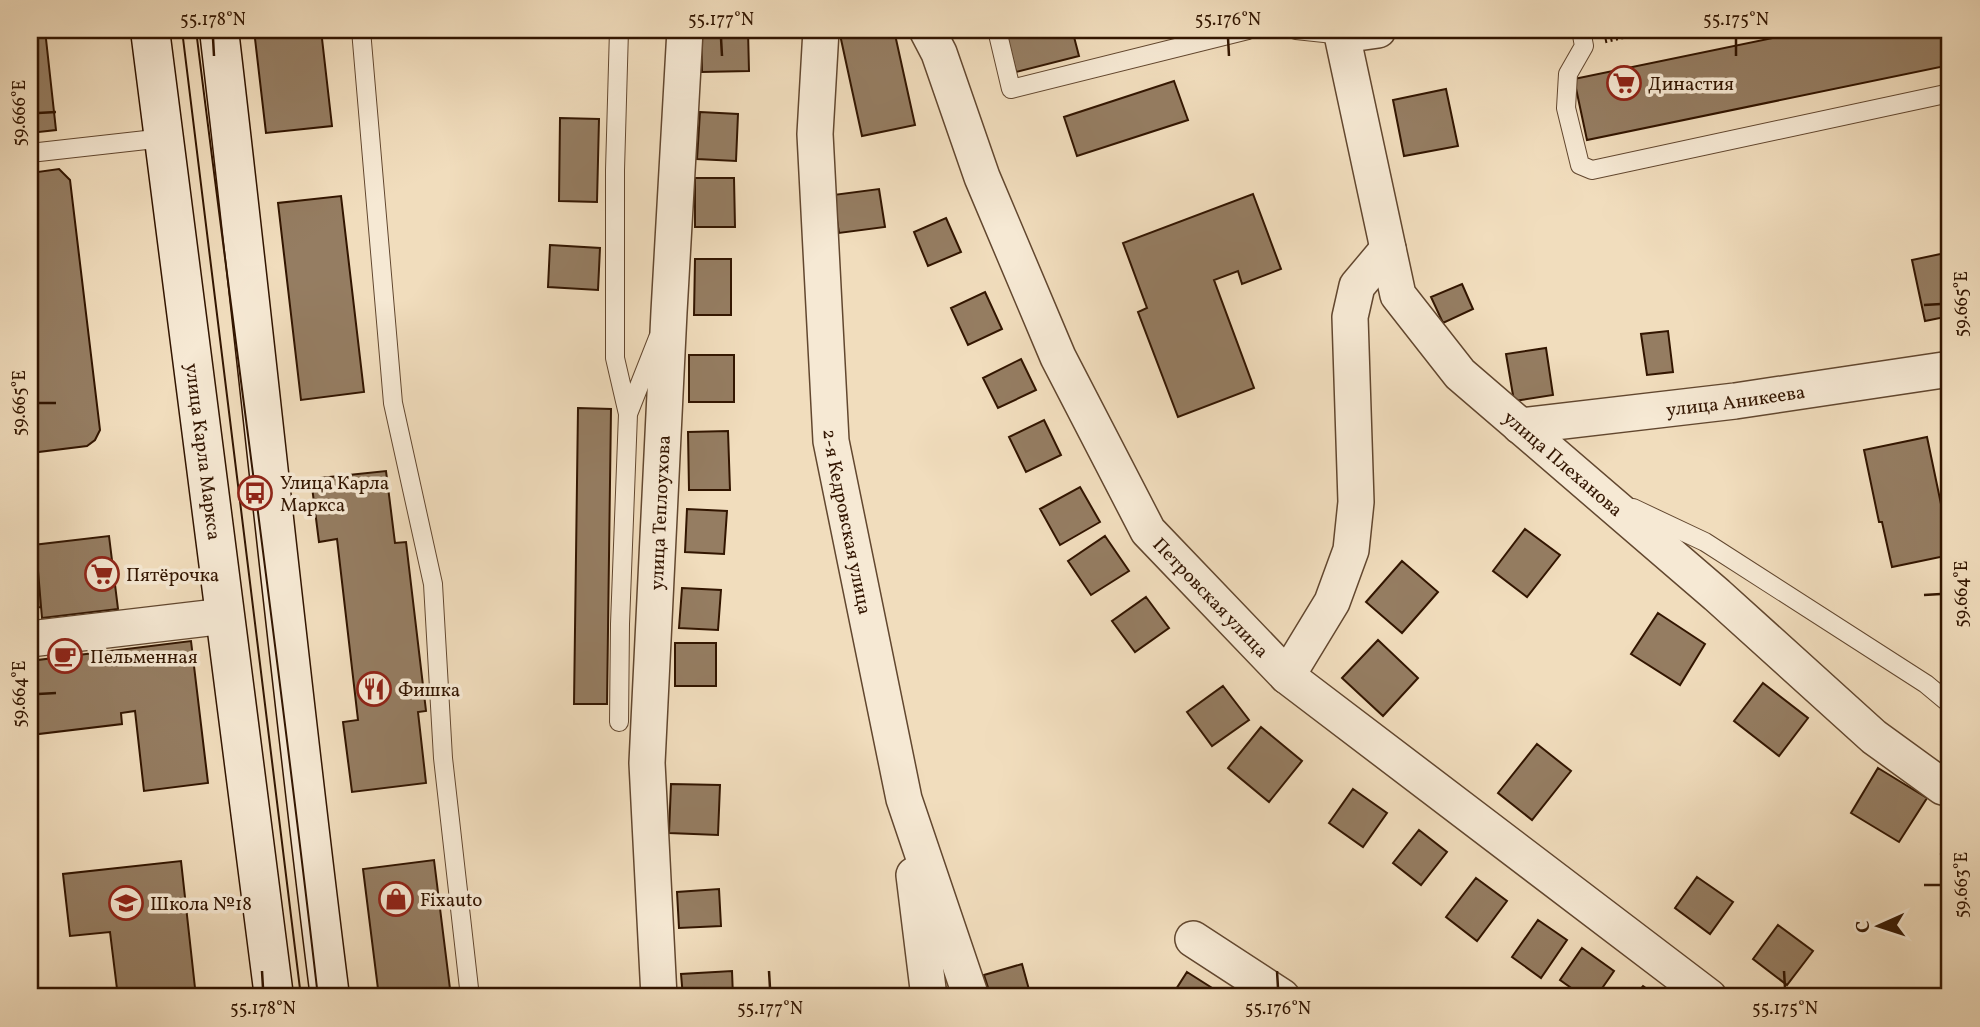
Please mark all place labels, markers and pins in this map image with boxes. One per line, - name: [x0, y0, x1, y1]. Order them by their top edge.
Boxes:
- supermarket icon: Династия: [1605, 64, 1643, 102]
- place label: Династия: [1648, 72, 1734, 98]
- place label: Улица Карла Маркса: [280, 471, 389, 519]
- bus stop icon: Улица Карла Маркса: [236, 474, 274, 512]
- supermarket icon: Пятёрочка: [83, 555, 121, 593]
- place label: Пятёрочка: [126, 563, 219, 589]
- cafe icon: Пельменная: [46, 637, 84, 675]
- place label: Пельменная: [90, 645, 198, 671]
- restaurant icon: Фишка: [355, 670, 393, 708]
- place label: Фишка: [398, 678, 460, 704]
- shop icon: Fixauto: [377, 880, 415, 918]
- school or university icon: Школа №18: [107, 884, 145, 922]
- place label: Fixauto: [420, 888, 482, 914]
- place label: Школа №18: [150, 892, 252, 918]

